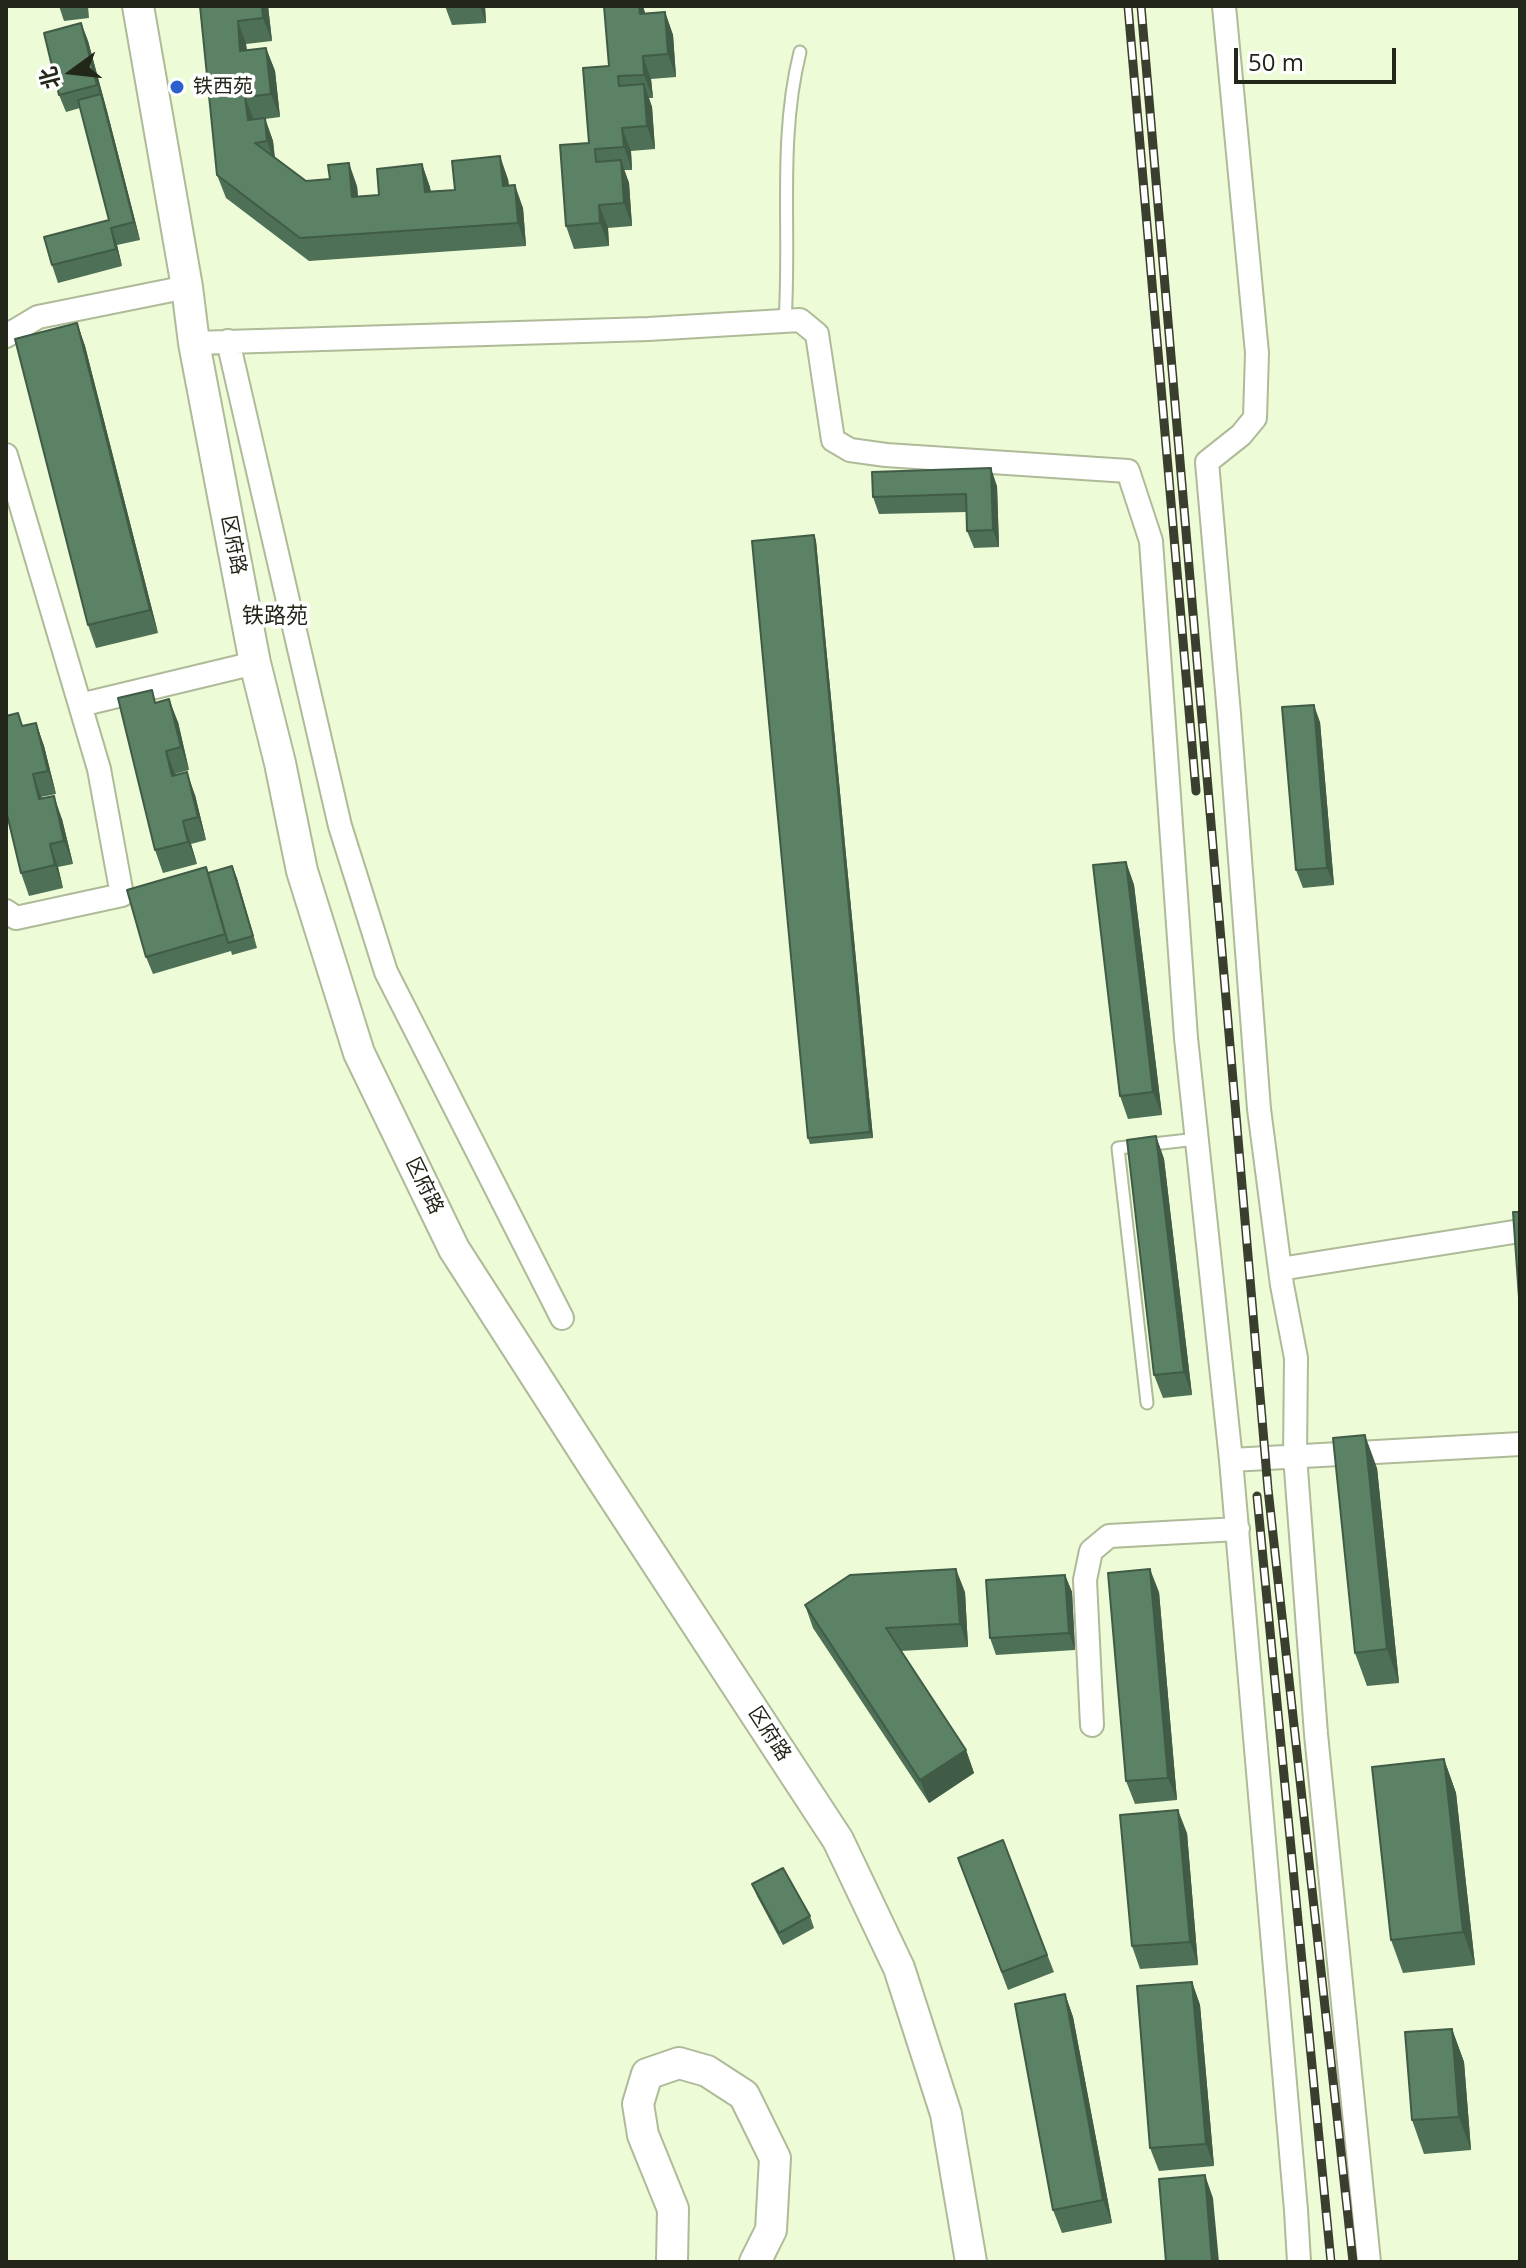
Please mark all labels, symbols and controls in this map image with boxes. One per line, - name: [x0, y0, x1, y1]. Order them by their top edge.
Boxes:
- north arrow: [32, 32, 112, 112]
- scale bar: [1238, 32, 1400, 82]
- text: 50 m: [1248, 45, 1304, 78]
- text: 北: [31, 64, 66, 93]
- place label: 铁西苑: [193, 75, 253, 99]
- marker: 铁西苑: [168, 78, 186, 96]
- street label: 区府路: [215, 513, 251, 577]
- district label: 铁路苑: [242, 604, 308, 630]
- street label: 区府路: [400, 1154, 448, 1218]
- street label: 区府路: [743, 1702, 795, 1766]

